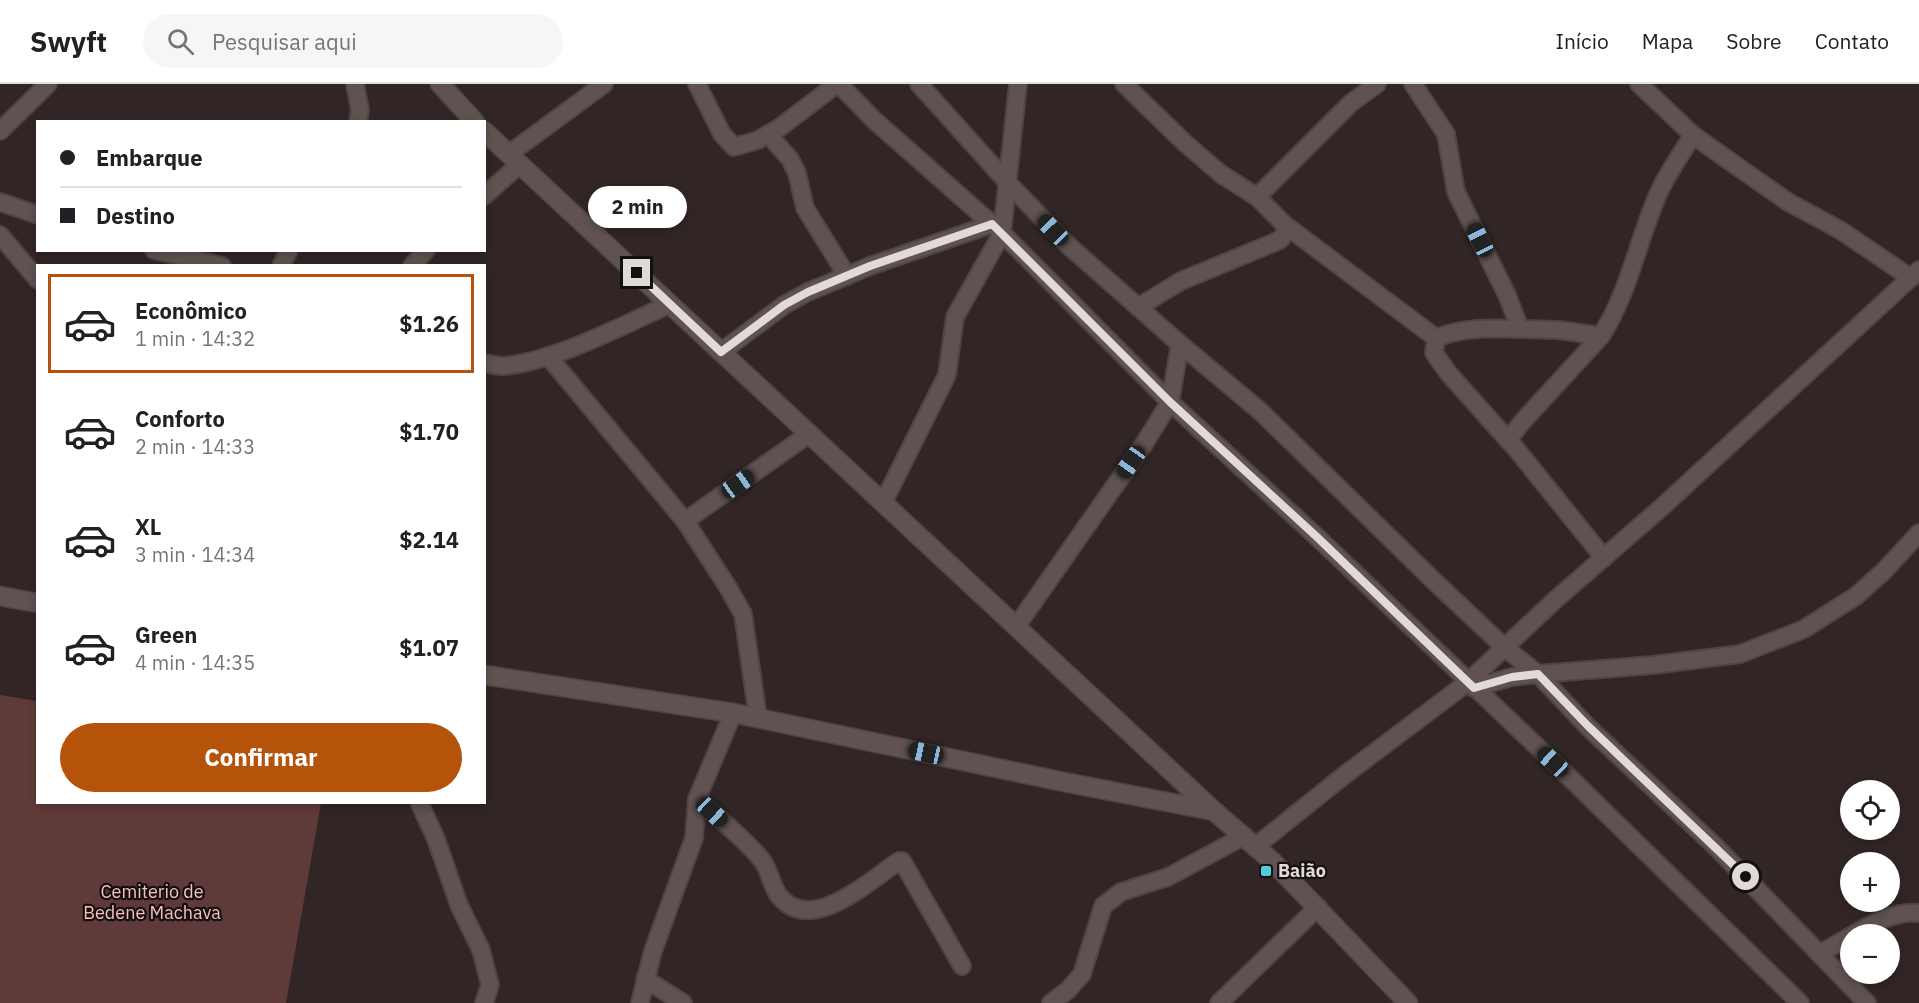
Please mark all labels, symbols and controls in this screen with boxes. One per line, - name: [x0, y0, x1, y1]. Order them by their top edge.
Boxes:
- search box: [143, 14, 563, 68]
- text: Swyft: [30, 23, 107, 60]
- icon: search: [164, 25, 197, 58]
- text: Pesquisar aqui: [212, 27, 357, 56]
- text: Início: [1556, 27, 1609, 55]
- text: Mapa: [1642, 27, 1693, 55]
- text: Sobre: [1726, 27, 1782, 55]
- text: Contato: [1815, 27, 1889, 55]
- text: Embarque: [96, 143, 203, 172]
- callout: 2 min: [588, 186, 686, 228]
- text: 2 min: [611, 193, 664, 220]
- text: Destino: [96, 201, 175, 230]
- car: [1034, 211, 1072, 249]
- car: [1464, 220, 1496, 260]
- route end: [623, 259, 650, 286]
- text: Econômico: [135, 296, 247, 325]
- icon: car: [63, 297, 117, 351]
- text: $1.26: [399, 309, 459, 338]
- text: 1 min · 14:32: [135, 325, 255, 352]
- text: Conforto: [135, 404, 225, 433]
- icon: car: [63, 405, 117, 459]
- text: $1.70: [399, 417, 459, 446]
- text: 2 min · 14:33: [135, 433, 255, 460]
- car: [1113, 442, 1149, 482]
- car: [718, 466, 758, 502]
- text: XL: [135, 512, 161, 541]
- icon: car: [63, 513, 117, 567]
- text: $2.14: [399, 525, 459, 554]
- text: 3 min · 14:34: [135, 541, 255, 568]
- text: Green: [135, 620, 197, 649]
- icon: car: [63, 621, 117, 675]
- text: $1.07: [399, 633, 459, 662]
- text: 4 min · 14:35: [135, 649, 255, 676]
- button: Confirmar: [60, 723, 462, 792]
- car: [907, 740, 945, 766]
- car: [1534, 743, 1572, 781]
- map controls: [1840, 780, 1900, 984]
- button: locate: [1840, 780, 1900, 840]
- car: [693, 793, 731, 831]
- button: +: [1840, 852, 1900, 912]
- place label: Baião: [1278, 859, 1326, 882]
- route start: [1732, 863, 1759, 890]
- marker: Baião: [1259, 864, 1273, 878]
- park label: Cemiterio de Bedene Machava: [83, 880, 221, 924]
- button: −: [1840, 924, 1900, 984]

